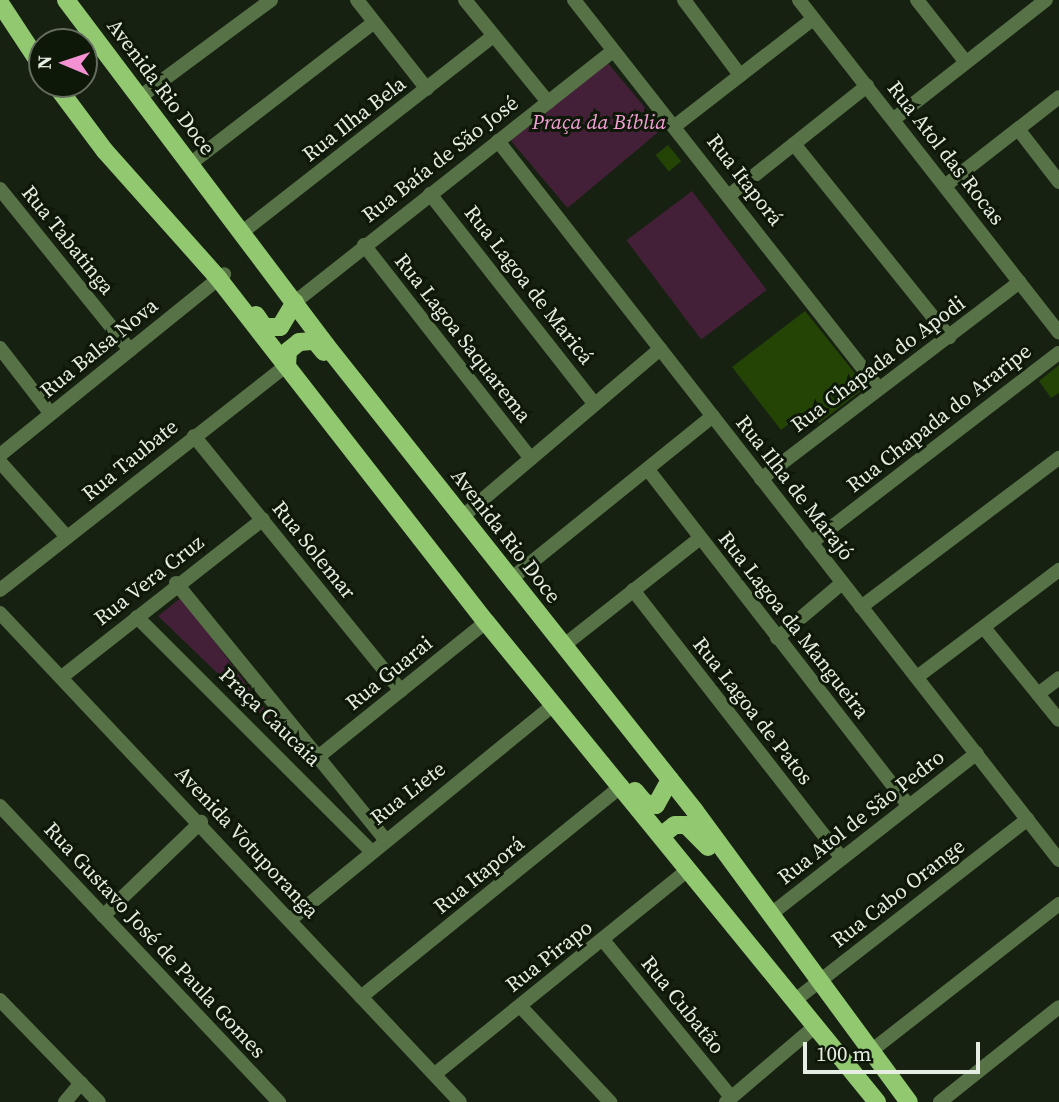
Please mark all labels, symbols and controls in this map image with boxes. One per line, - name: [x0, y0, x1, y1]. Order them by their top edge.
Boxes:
- street label: Avenida Rio Doce: [102, 14, 220, 160]
- north arrow: [28, 28, 98, 98]
- text: N: [31, 55, 57, 70]
- street label: Rua Ilha Bela: [297, 71, 411, 167]
- street label: Rua Atol das Rocas: [882, 76, 1010, 230]
- street label: Rua Baía de São José: [357, 90, 523, 228]
- park label: Praça da Bíblia: [532, 109, 666, 135]
- street label: Rua Itaporá: [702, 129, 788, 231]
- street label: Rua Tabatinga: [16, 180, 120, 300]
- street label: Rua Lagoa de Maricá: [459, 201, 599, 369]
- street label: Rua Lagoa Saquarema: [389, 249, 537, 427]
- street label: Rua Chapada do Apodi: [786, 290, 970, 438]
- street label: Rua Balsa Nova: [35, 293, 163, 403]
- street label: Rua Chapada do Araripe: [842, 338, 1036, 498]
- street label: Rua Ilha de Marajó: [731, 411, 859, 565]
- street label: Rua Taubate: [77, 414, 183, 506]
- street label: Avenida Rio Doce: [446, 464, 566, 608]
- street label: Rua Solemar: [267, 496, 361, 604]
- street label: Rua Lagoa da Mangueira: [713, 526, 875, 724]
- street label: Rua Vera Cruz: [89, 529, 209, 631]
- street label: Rua Guarai: [341, 630, 437, 716]
- street label: Rua Lagoa de Patos: [688, 632, 818, 790]
- street label: Praça Caucaia: [214, 662, 326, 772]
- street label: Rua Atol de São Pedro: [773, 744, 949, 890]
- street label: Rua Liete: [365, 756, 451, 830]
- street label: Avenida Votuporanga: [170, 760, 324, 924]
- street label: Rua Gustavo José de Paula Gomes: [39, 817, 271, 1063]
- street label: Rua Itaporá: [429, 831, 529, 919]
- street label: Rua Cabo Orange: [826, 833, 970, 953]
- street label: Rua Pirapo: [501, 914, 597, 998]
- street label: Rua Cubatão: [636, 951, 730, 1059]
- scale bar: [807, 1028, 984, 1072]
- text: 100 m: [816, 1039, 871, 1068]

